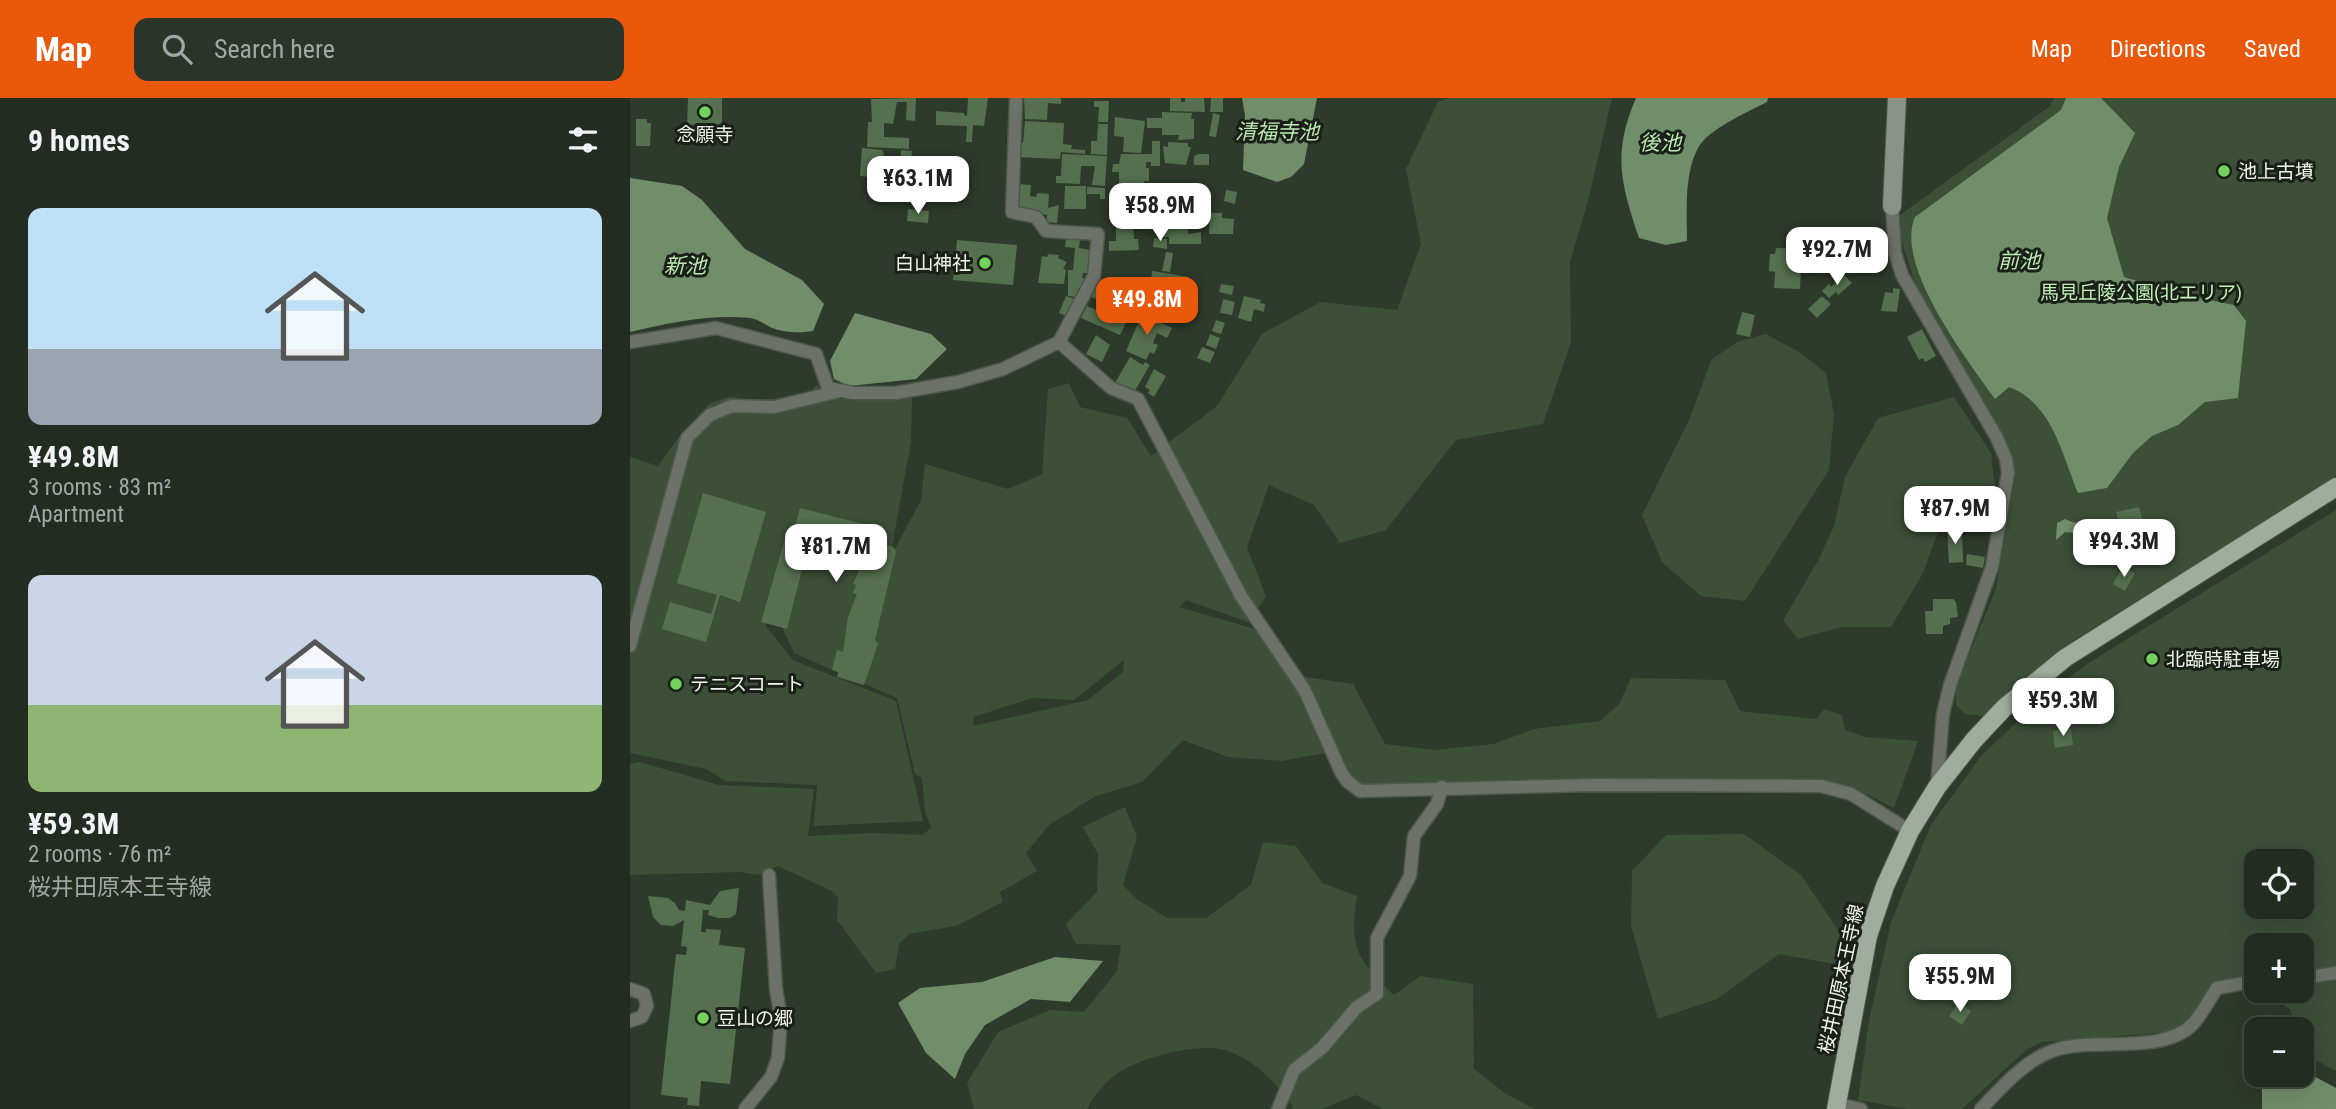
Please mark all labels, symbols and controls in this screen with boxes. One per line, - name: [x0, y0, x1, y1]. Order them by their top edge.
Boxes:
- search box: [134, 18, 624, 81]
- text: Map: [35, 30, 92, 69]
- icon: search: [158, 30, 196, 68]
- text: Search here: [214, 34, 335, 64]
- text: Map: [2031, 35, 2072, 63]
- text: Directions: [2110, 35, 2206, 63]
- text: Saved: [2244, 35, 2301, 63]
- marker: 念願寺: [697, 104, 713, 120]
- water label: 清福寺池: [1235, 120, 1321, 144]
- icon: filters: [564, 121, 602, 159]
- text: 9 homes: [28, 123, 130, 158]
- place label: 念願寺: [676, 123, 734, 146]
- water label: 後池: [1639, 131, 1683, 155]
- pin: ¥63.1M: [861, 156, 975, 216]
- place label: 池上古墳: [2238, 160, 2314, 183]
- marker: 池上古墳: [2216, 163, 2232, 179]
- text: ¥63.1M: [883, 165, 953, 192]
- pin: ¥58.9M: [1103, 184, 1217, 243]
- text: ¥58.9M: [1125, 192, 1195, 219]
- pin: ¥92.7M: [1780, 228, 1894, 287]
- text: ¥92.7M: [1802, 236, 1872, 263]
- water label: 前池: [1998, 249, 2042, 273]
- place label: 白山神社: [895, 252, 971, 275]
- icon: home: [252, 253, 378, 379]
- water label: 新池: [664, 254, 708, 278]
- marker: 白山神社: [977, 255, 993, 271]
- pin: ¥49.8M: [1090, 278, 1204, 337]
- park label: 馬見丘陵公園(北エリア): [2040, 281, 2242, 304]
- text: ¥49.8M: [1112, 286, 1182, 313]
- text: ¥49.8M: [28, 439, 119, 474]
- text: 3 rooms · 83 m²: [28, 474, 171, 501]
- pin: ¥87.9M: [1898, 486, 2012, 546]
- text: ¥87.9M: [1920, 495, 1990, 522]
- text: Apartment: [28, 501, 124, 528]
- pin: ¥94.3M: [2067, 519, 2181, 579]
- pin: ¥81.7M: [779, 524, 893, 584]
- text: ¥94.3M: [2089, 528, 2159, 555]
- text: ¥81.7M: [801, 533, 871, 560]
- icon: home: [252, 621, 378, 747]
- place label: 北臨時駐車場: [2166, 648, 2280, 671]
- marker: 北臨時駐車場: [2144, 651, 2160, 667]
- place label: テニスコート: [690, 673, 804, 696]
- marker: テニスコート: [668, 676, 684, 692]
- pin: ¥59.3M: [2006, 678, 2120, 738]
- text: ¥59.3M: [2028, 687, 2098, 714]
- text: ¥59.3M: [28, 806, 119, 841]
- text: 2 rooms · 76 m²: [28, 841, 171, 868]
- map controls: [2244, 849, 2314, 1087]
- button: locate: [2244, 849, 2314, 919]
- text: 桜井田原本王寺線: [28, 874, 212, 901]
- street label: 桜井田原本王寺線: [1814, 902, 1868, 1056]
- button: +: [2244, 933, 2314, 1003]
- pin: ¥55.9M: [1903, 954, 2017, 1014]
- text: ¥55.9M: [1925, 963, 1995, 990]
- place label: 豆山の郷: [717, 1007, 793, 1030]
- marker: 豆山の郷: [695, 1010, 711, 1026]
- button: −: [2244, 1017, 2314, 1087]

